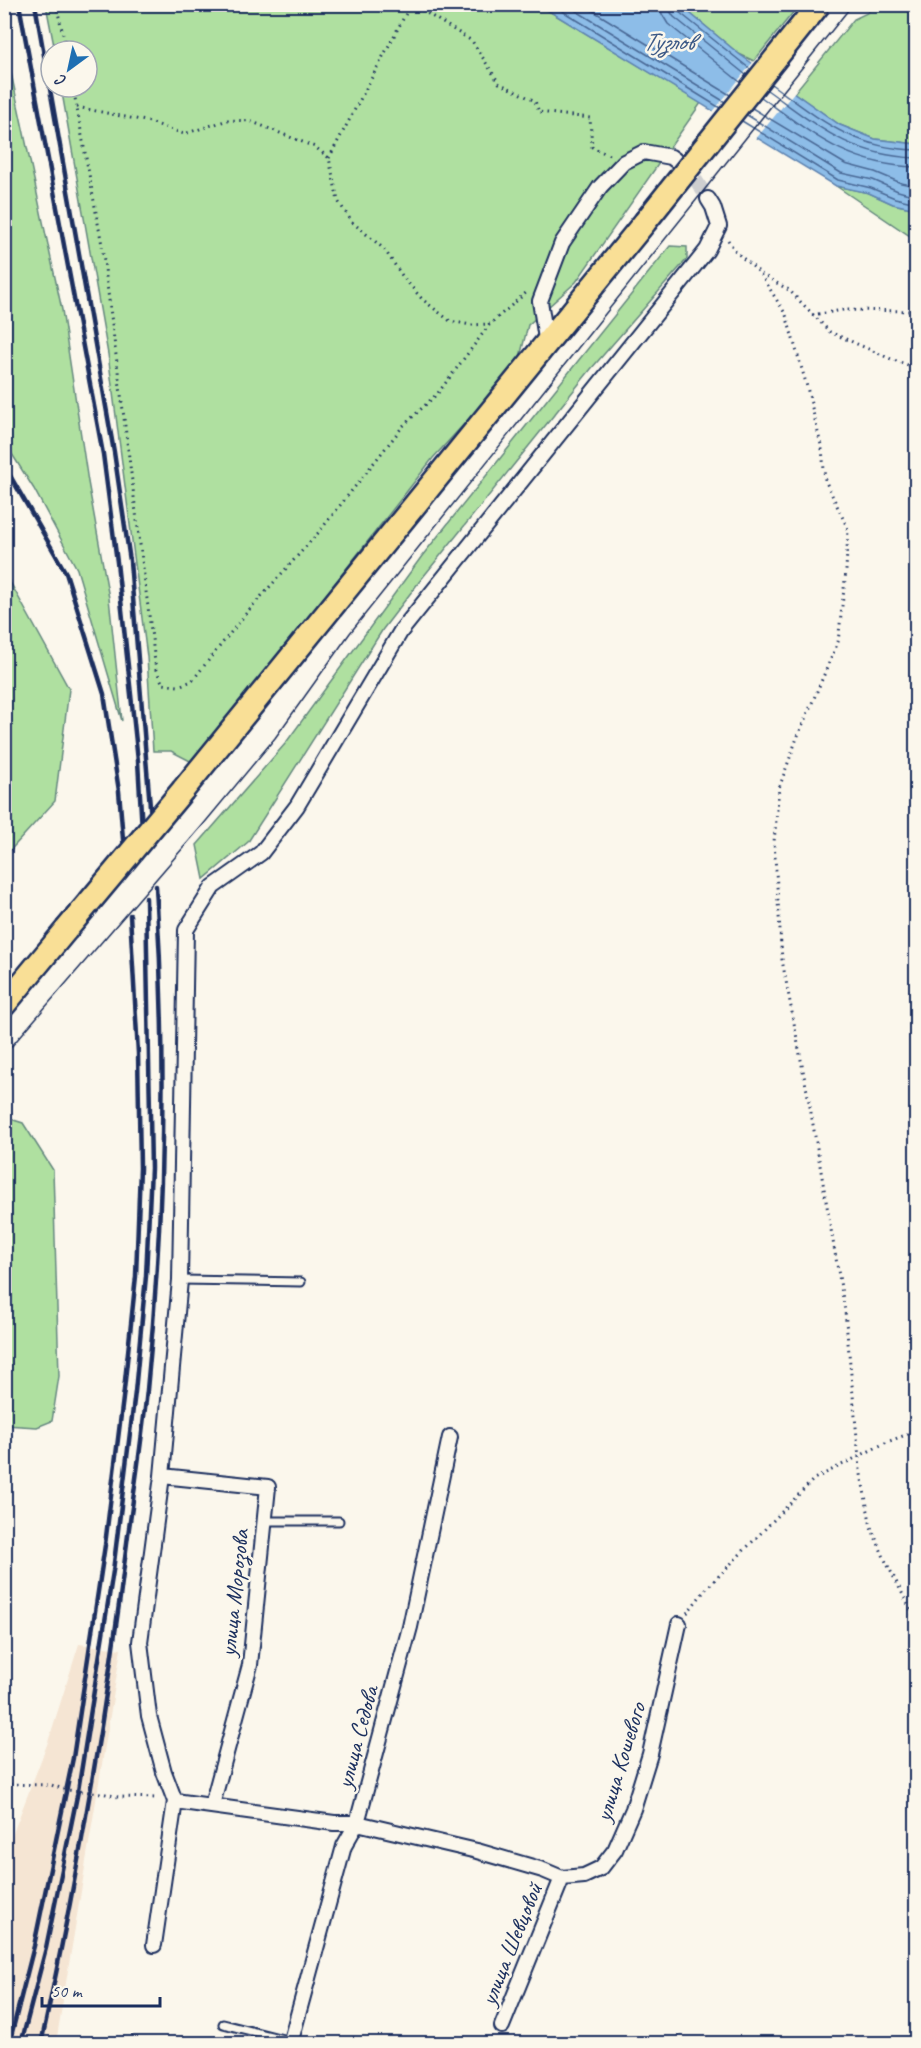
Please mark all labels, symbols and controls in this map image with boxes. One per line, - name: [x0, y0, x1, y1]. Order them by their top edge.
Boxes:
- water label: Тузлов: [643, 25, 703, 58]
- north arrow: [39, 39, 99, 99]
- text: С: [51, 69, 70, 91]
- street label: улица Морозова: [212, 1526, 257, 1660]
- street label: улица Седова: [328, 1680, 386, 1793]
- street label: улица Кошевого: [587, 1697, 653, 1827]
- street label: улица Шевцовой: [472, 1876, 550, 2012]
- scale bar: [42, 1970, 160, 2008]
- text: 50 m: [51, 1980, 84, 2002]

